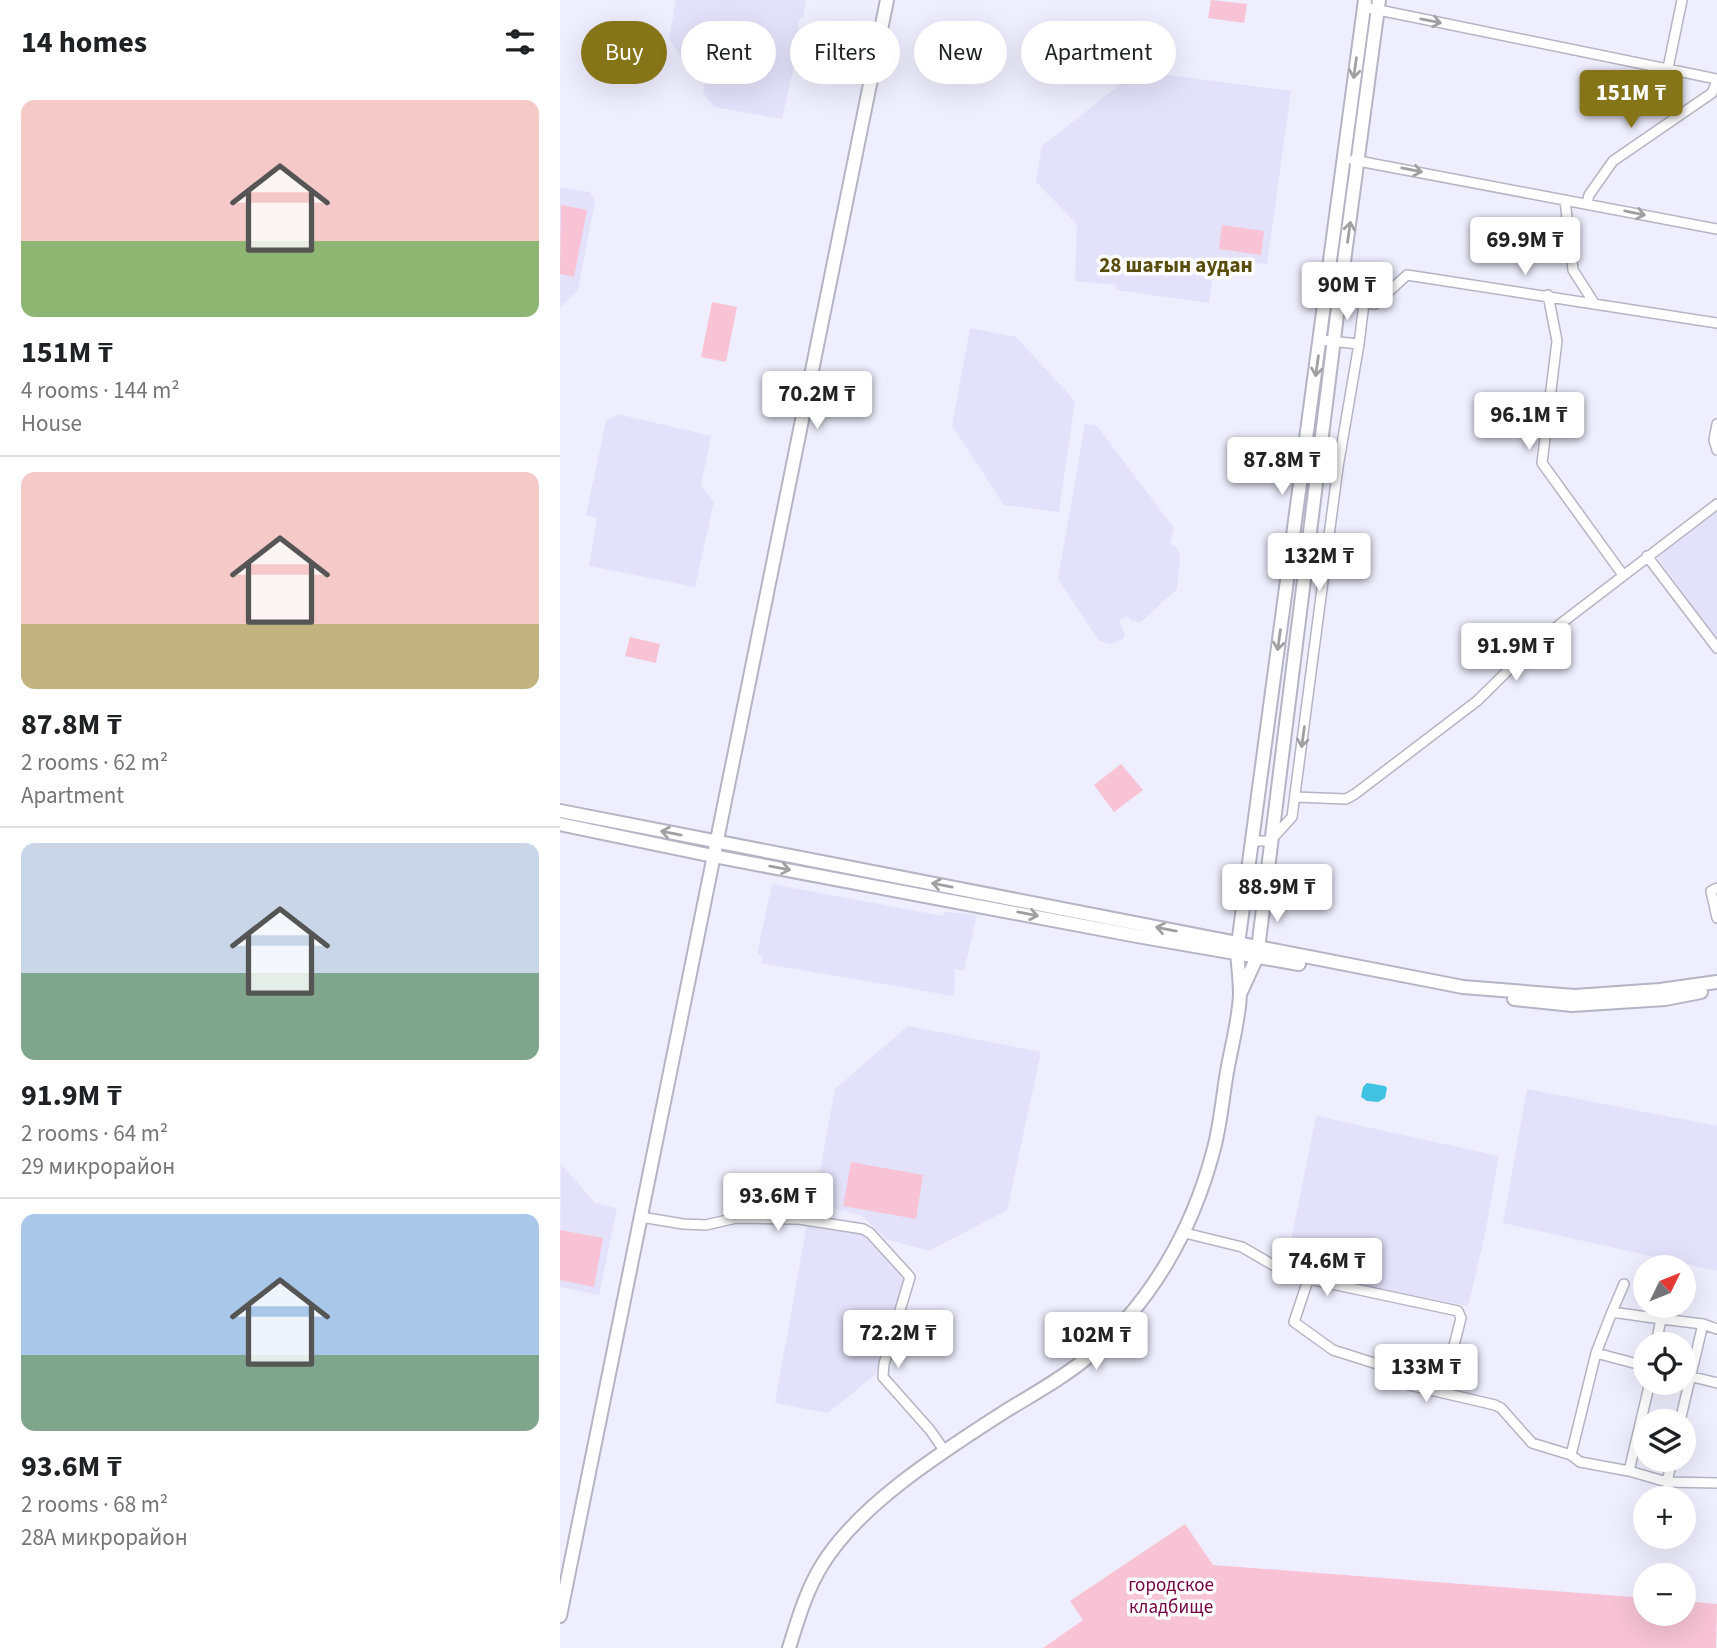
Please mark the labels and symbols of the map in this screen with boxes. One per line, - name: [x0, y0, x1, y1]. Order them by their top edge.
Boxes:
- one-way arrow: [1419, 15, 1442, 29]
- one-way arrow: [1349, 56, 1362, 78]
- pin: 151M ₸: [1574, 71, 1688, 130]
- one-way arrow: [1400, 164, 1423, 178]
- one-way arrow: [1623, 206, 1646, 220]
- pin: 69.9M ₸: [1460, 218, 1590, 277]
- one-way arrow: [1343, 221, 1356, 244]
- district label: 28 шағын аудан: [1099, 250, 1253, 280]
- pin: 90M ₸: [1298, 262, 1396, 322]
- one-way arrow: [1310, 354, 1323, 377]
- pin: 70.2M ₸: [752, 372, 882, 431]
- pin: 96.1M ₸: [1464, 392, 1594, 452]
- pin: 87.8M ₸: [1217, 438, 1347, 497]
- pin: 132M ₸: [1262, 534, 1376, 593]
- pin: 91.9M ₸: [1451, 624, 1581, 683]
- one-way arrow: [1273, 628, 1286, 651]
- one-way arrow: [1296, 725, 1309, 748]
- one-way arrow: [660, 826, 683, 840]
- one-way arrow: [768, 862, 791, 875]
- pin: 88.9M ₸: [1212, 864, 1342, 924]
- one-way arrow: [931, 878, 954, 892]
- one-way arrow: [1016, 908, 1039, 922]
- one-way arrow: [1155, 922, 1177, 935]
- pin: 93.6M ₸: [713, 1174, 843, 1233]
- pin: 74.6M ₸: [1262, 1238, 1392, 1298]
- north arrow: [1633, 1255, 1696, 1318]
- pin: 72.2M ₸: [833, 1310, 963, 1370]
- pin: 102M ₸: [1039, 1312, 1153, 1372]
- pin: 133M ₸: [1369, 1344, 1483, 1404]
- park label: городское кладбище: [1128, 1572, 1214, 1621]

